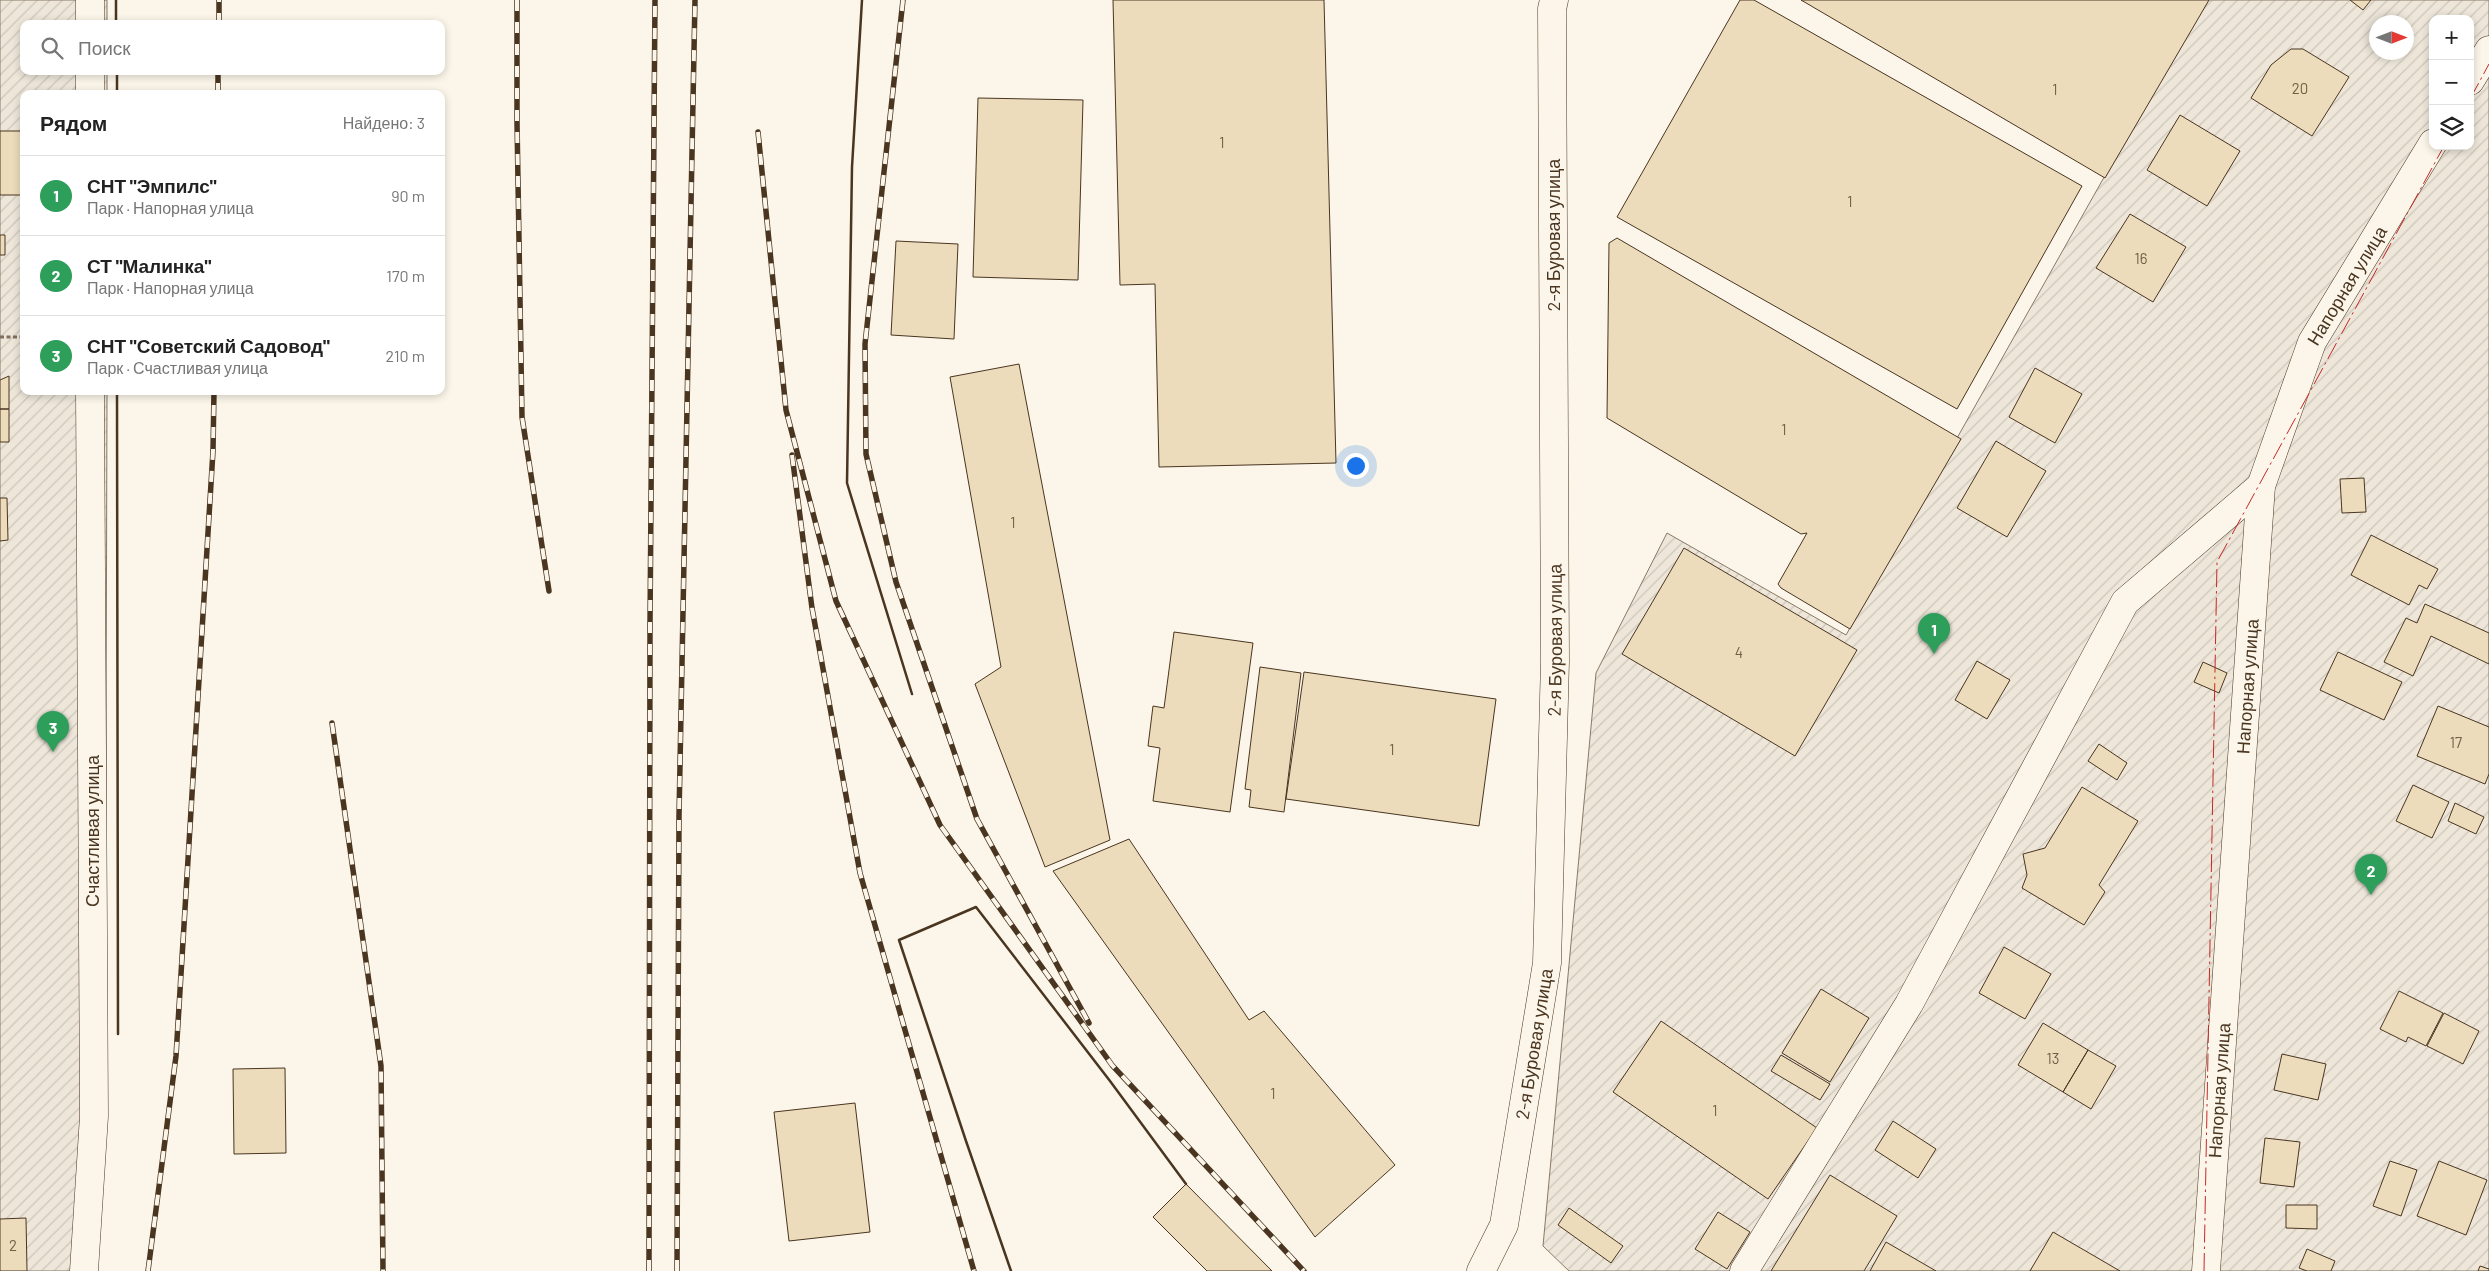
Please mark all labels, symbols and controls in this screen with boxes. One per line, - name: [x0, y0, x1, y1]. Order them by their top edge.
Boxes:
- north arrow: [2369, 15, 2414, 60]
- map controls: [2429, 15, 2474, 150]
- button: +: [2429, 15, 2474, 60]
- search box: [20, 20, 445, 75]
- icon: search: [38, 34, 66, 62]
- text: Поиск: [78, 36, 131, 59]
- button: −: [2429, 60, 2474, 105]
- house number: 20: [2292, 79, 2308, 97]
- house number: 1: [2052, 80, 2058, 98]
- button: layers: [2429, 105, 2474, 150]
- text: Рядом: [40, 110, 107, 135]
- text: Найдено: 3: [343, 113, 425, 132]
- house number: 1: [1219, 133, 1225, 151]
- street label: 2-я Буровая улица: [1542, 158, 1564, 311]
- text: СНТ "Эмпилс": [87, 174, 217, 197]
- text: 1: [53, 186, 59, 205]
- text: 90 m: [391, 186, 425, 205]
- house number: 1: [1847, 192, 1853, 210]
- text: Парк · Напорная улица: [87, 198, 254, 217]
- street label: Напорная улица: [2302, 221, 2392, 349]
- house number: 16: [2135, 249, 2147, 267]
- text: СТ "Малинка": [87, 254, 211, 277]
- text: 2: [52, 266, 60, 285]
- text: 170 m: [386, 266, 425, 285]
- text: Парк · Напорная улица: [87, 278, 254, 297]
- text: СНТ "Советский Садовод": [87, 334, 330, 357]
- text: 3: [52, 346, 60, 365]
- text: 210 m: [386, 346, 425, 365]
- text: Парк · Счастливая улица: [87, 358, 268, 377]
- house number: 1: [1781, 420, 1787, 438]
- your location: [1343, 453, 1369, 479]
- house number: 1: [1010, 513, 1016, 531]
- street label: 2-я Буровая улица: [1543, 563, 1566, 717]
- pin: 1: [1918, 613, 1950, 654]
- street label: Напорная улица: [2231, 617, 2263, 755]
- house number: 4: [1735, 643, 1743, 661]
- pin: 3: [37, 711, 69, 752]
- house number: 17: [2450, 733, 2462, 751]
- house number: 1: [1389, 740, 1395, 758]
- street label: Счастливая улица: [81, 754, 103, 907]
- pin: 2: [2355, 854, 2387, 895]
- street label: 2-я Буровая улица: [1511, 966, 1557, 1121]
- street label: Напорная улица: [2203, 1021, 2234, 1159]
- house number: 13: [2047, 1049, 2059, 1067]
- house number: 1: [1270, 1084, 1276, 1102]
- house number: 1: [1712, 1101, 1718, 1119]
- house number: 2: [9, 1236, 17, 1254]

